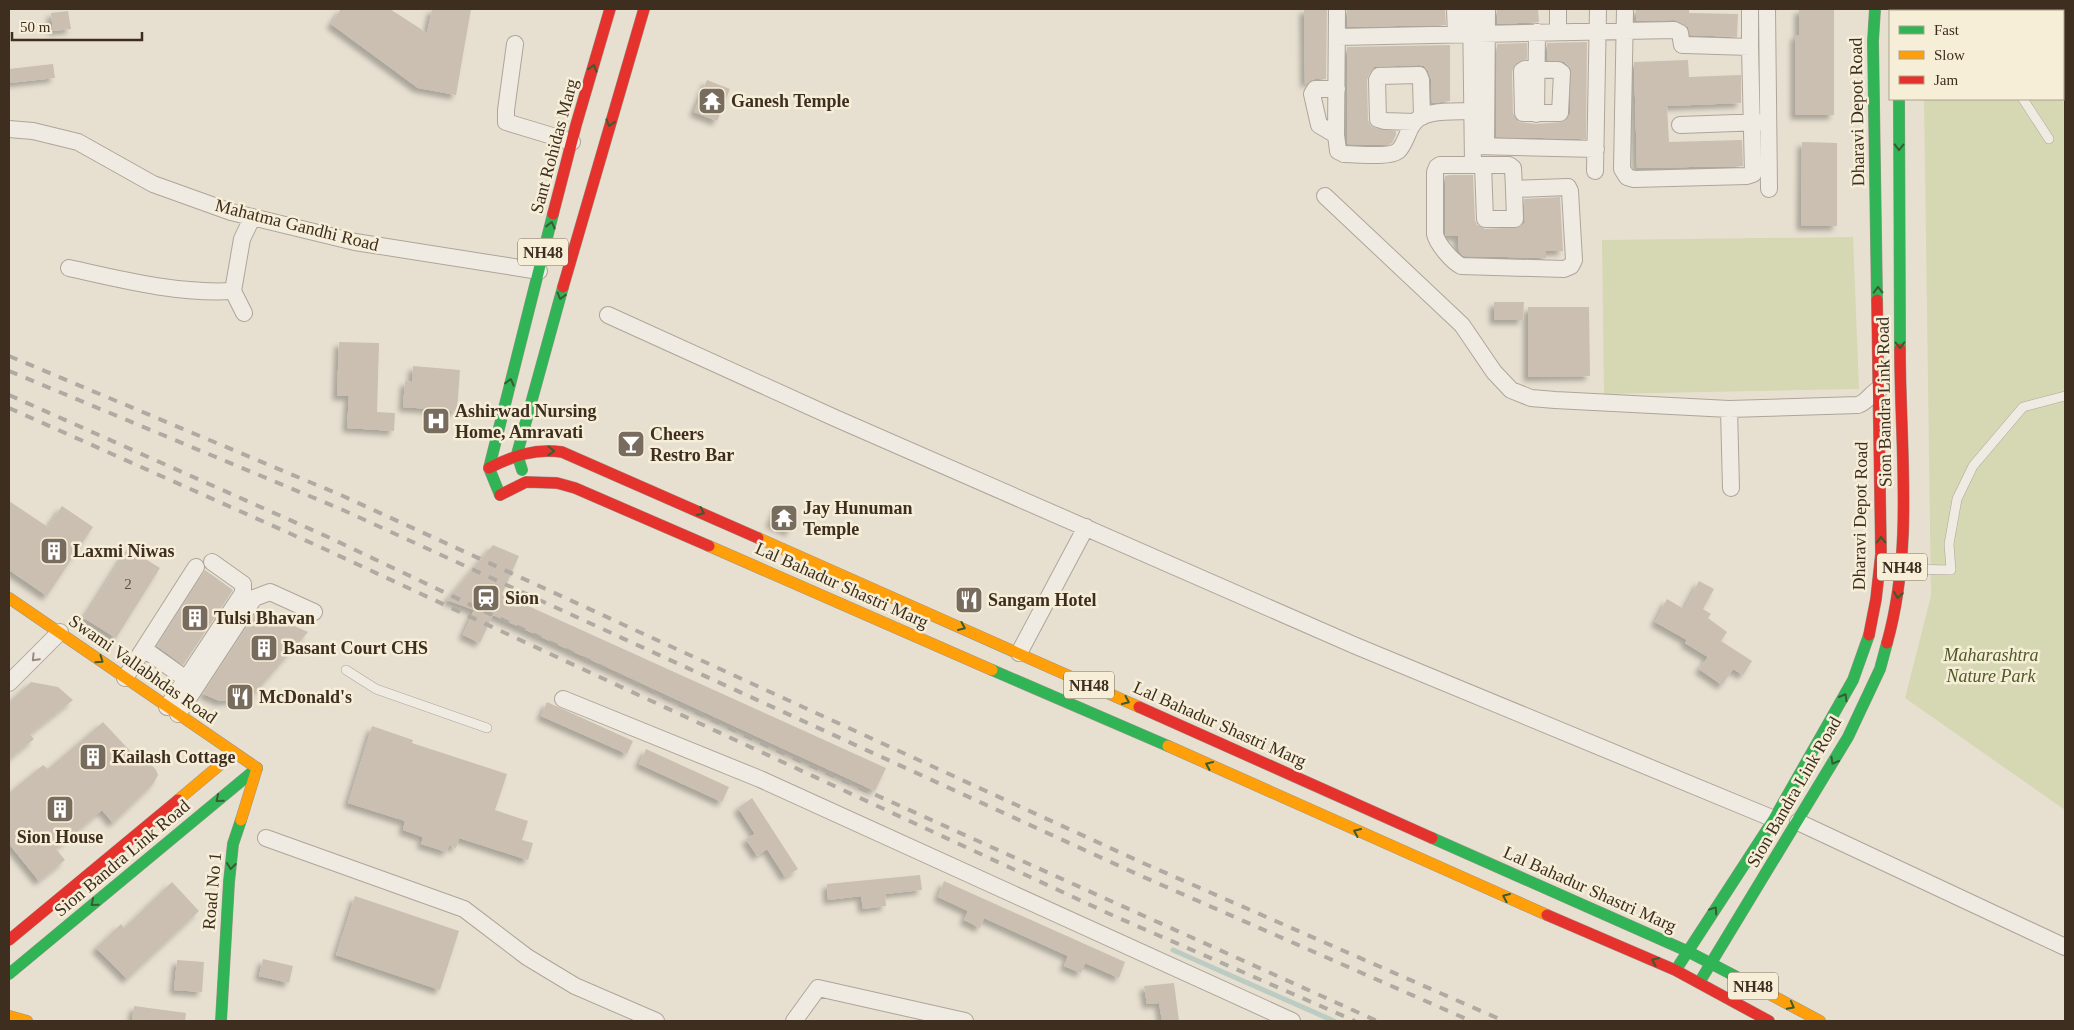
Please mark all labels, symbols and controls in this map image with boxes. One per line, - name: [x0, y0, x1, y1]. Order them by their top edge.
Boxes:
- scale bar: [12, 10, 142, 42]
- legend: [1889, 10, 2064, 100]
- text: 50 m: [20, 19, 51, 35]
- text: Fast: [1934, 22, 1960, 38]
- street label: Dharavi Depot Road: [1846, 37, 1868, 187]
- text: Slow: [1934, 47, 1965, 63]
- one-way arrow: [588, 64, 598, 72]
- text: Jam: [1934, 72, 1958, 88]
- street label: Sant Rohidas Marg: [526, 76, 582, 216]
- temple icon: Ganesh Temple: [697, 86, 727, 116]
- place label: Ganesh Temple: [731, 91, 850, 111]
- one-way arrow: [606, 118, 616, 126]
- one-way arrow: [1894, 144, 1904, 152]
- street label: Mahatma Gandhi Road: [213, 195, 381, 255]
- one-way arrow: [545, 221, 555, 229]
- road number: NH48: [518, 238, 568, 266]
- one-way arrow: [1873, 286, 1883, 294]
- one-way arrow: [556, 291, 566, 299]
- street label: Sion Bandra Link Road: [1873, 317, 1895, 487]
- one-way arrow: [1895, 342, 1905, 349]
- one-way arrow: [504, 377, 515, 386]
- place label: Ashirwad Nursing Home, Amravati: [455, 401, 597, 442]
- hospital icon: Ashirwad Nursing Home, Amravati: [421, 406, 451, 436]
- place label: Cheers Restro Bar: [650, 424, 734, 465]
- bar icon: Cheers Restro Bar: [616, 429, 646, 459]
- street label: Dharavi Depot Road: [1849, 441, 1871, 591]
- one-way arrow: [548, 445, 556, 456]
- place label: Jay Hunuman Temple: [803, 498, 913, 539]
- temple icon: Jay Hunuman Temple: [769, 503, 799, 533]
- one-way arrow: [696, 506, 705, 517]
- building icon: Laxmi Niwas: [39, 536, 69, 566]
- one-way arrow: [1876, 536, 1886, 544]
- street label: Lal Bahadur Shastri Marg: [752, 538, 932, 632]
- place label: Laxmi Niwas: [73, 541, 175, 561]
- road number: NH48: [1877, 554, 1927, 580]
- house number: 2: [124, 576, 132, 592]
- station icon: Sion: [471, 583, 501, 613]
- restaurant icon: Sangam Hotel: [954, 585, 984, 615]
- place label: Sion: [505, 588, 539, 608]
- place label: Sangam Hotel: [988, 590, 1097, 610]
- one-way arrow: [1893, 591, 1904, 599]
- building icon: Tulsi Bhavan: [180, 603, 210, 633]
- place label: Tulsi Bhavan: [214, 608, 315, 628]
- street label: Swami Vallabhdas Road: [65, 610, 221, 728]
- one-way arrow: [957, 621, 966, 632]
- building icon: Basant Court CHS: [249, 633, 279, 663]
- place label: Basant Court CHS: [283, 638, 428, 658]
- park label: Maharashtra Nature Park: [1942, 645, 2039, 686]
- one-way arrow: [32, 653, 41, 662]
- one-way arrow: [94, 654, 103, 663]
- road number: NH48: [1064, 672, 1114, 698]
- street label: Lal Bahadur Shastri Marg: [1130, 677, 1310, 771]
- restaurant icon: McDonald's: [225, 682, 255, 712]
- place label: McDonald's: [259, 687, 352, 707]
- one-way arrow: [1837, 693, 1847, 702]
- one-way arrow: [1121, 695, 1130, 706]
- street label: Sion Bandra Link Road: [1743, 713, 1845, 871]
- building icon: Kailash Cottage: [78, 742, 108, 772]
- place label: Kailash Cottage: [112, 747, 236, 767]
- one-way arrow: [1830, 756, 1840, 765]
- one-way arrow: [1205, 761, 1214, 772]
- one-way arrow: [216, 793, 225, 802]
- building icon: Sion House: [45, 794, 75, 824]
- street label: Sion Bandra Link Road: [50, 796, 194, 920]
- place label: Sion House: [17, 827, 103, 847]
- one-way arrow: [1353, 827, 1362, 838]
- street label: Lal Bahadur Shastri Marg: [1500, 842, 1680, 936]
- street label: Road No 1: [199, 851, 225, 931]
- one-way arrow: [226, 862, 237, 870]
- one-way arrow: [1502, 893, 1511, 904]
- one-way arrow: [91, 897, 100, 906]
- one-way arrow: [1707, 906, 1717, 915]
- one-way arrow: [1651, 957, 1660, 968]
- road number: NH48: [1728, 972, 1778, 999]
- one-way arrow: [1786, 1000, 1795, 1010]

